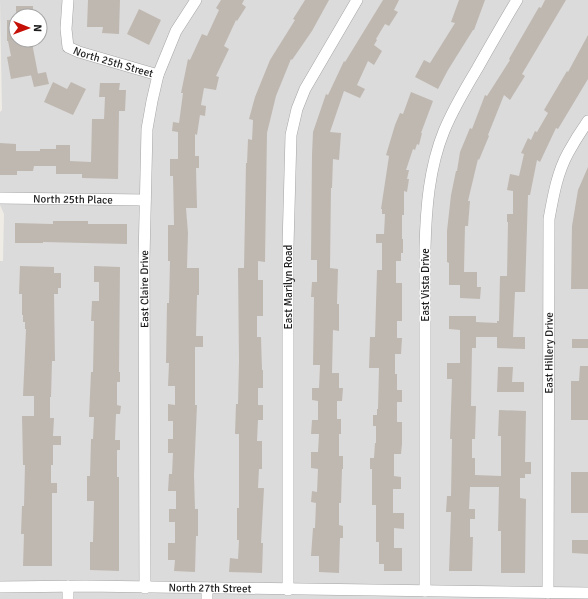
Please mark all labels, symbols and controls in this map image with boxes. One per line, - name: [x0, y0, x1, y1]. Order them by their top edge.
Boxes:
- north arrow: [8, 8, 48, 48]
- text: N: [31, 24, 44, 32]
- street label: North 25th Street: [71, 44, 155, 80]
- street label: North 25th Place: [33, 192, 113, 207]
- street label: East Marilyn Road: [282, 244, 295, 329]
- street label: East Vista Drive: [419, 248, 432, 322]
- street label: East Claire Drive: [138, 250, 151, 328]
- street label: East Hillery Drive: [543, 312, 556, 394]
- street label: North 27th Street: [169, 581, 252, 595]

